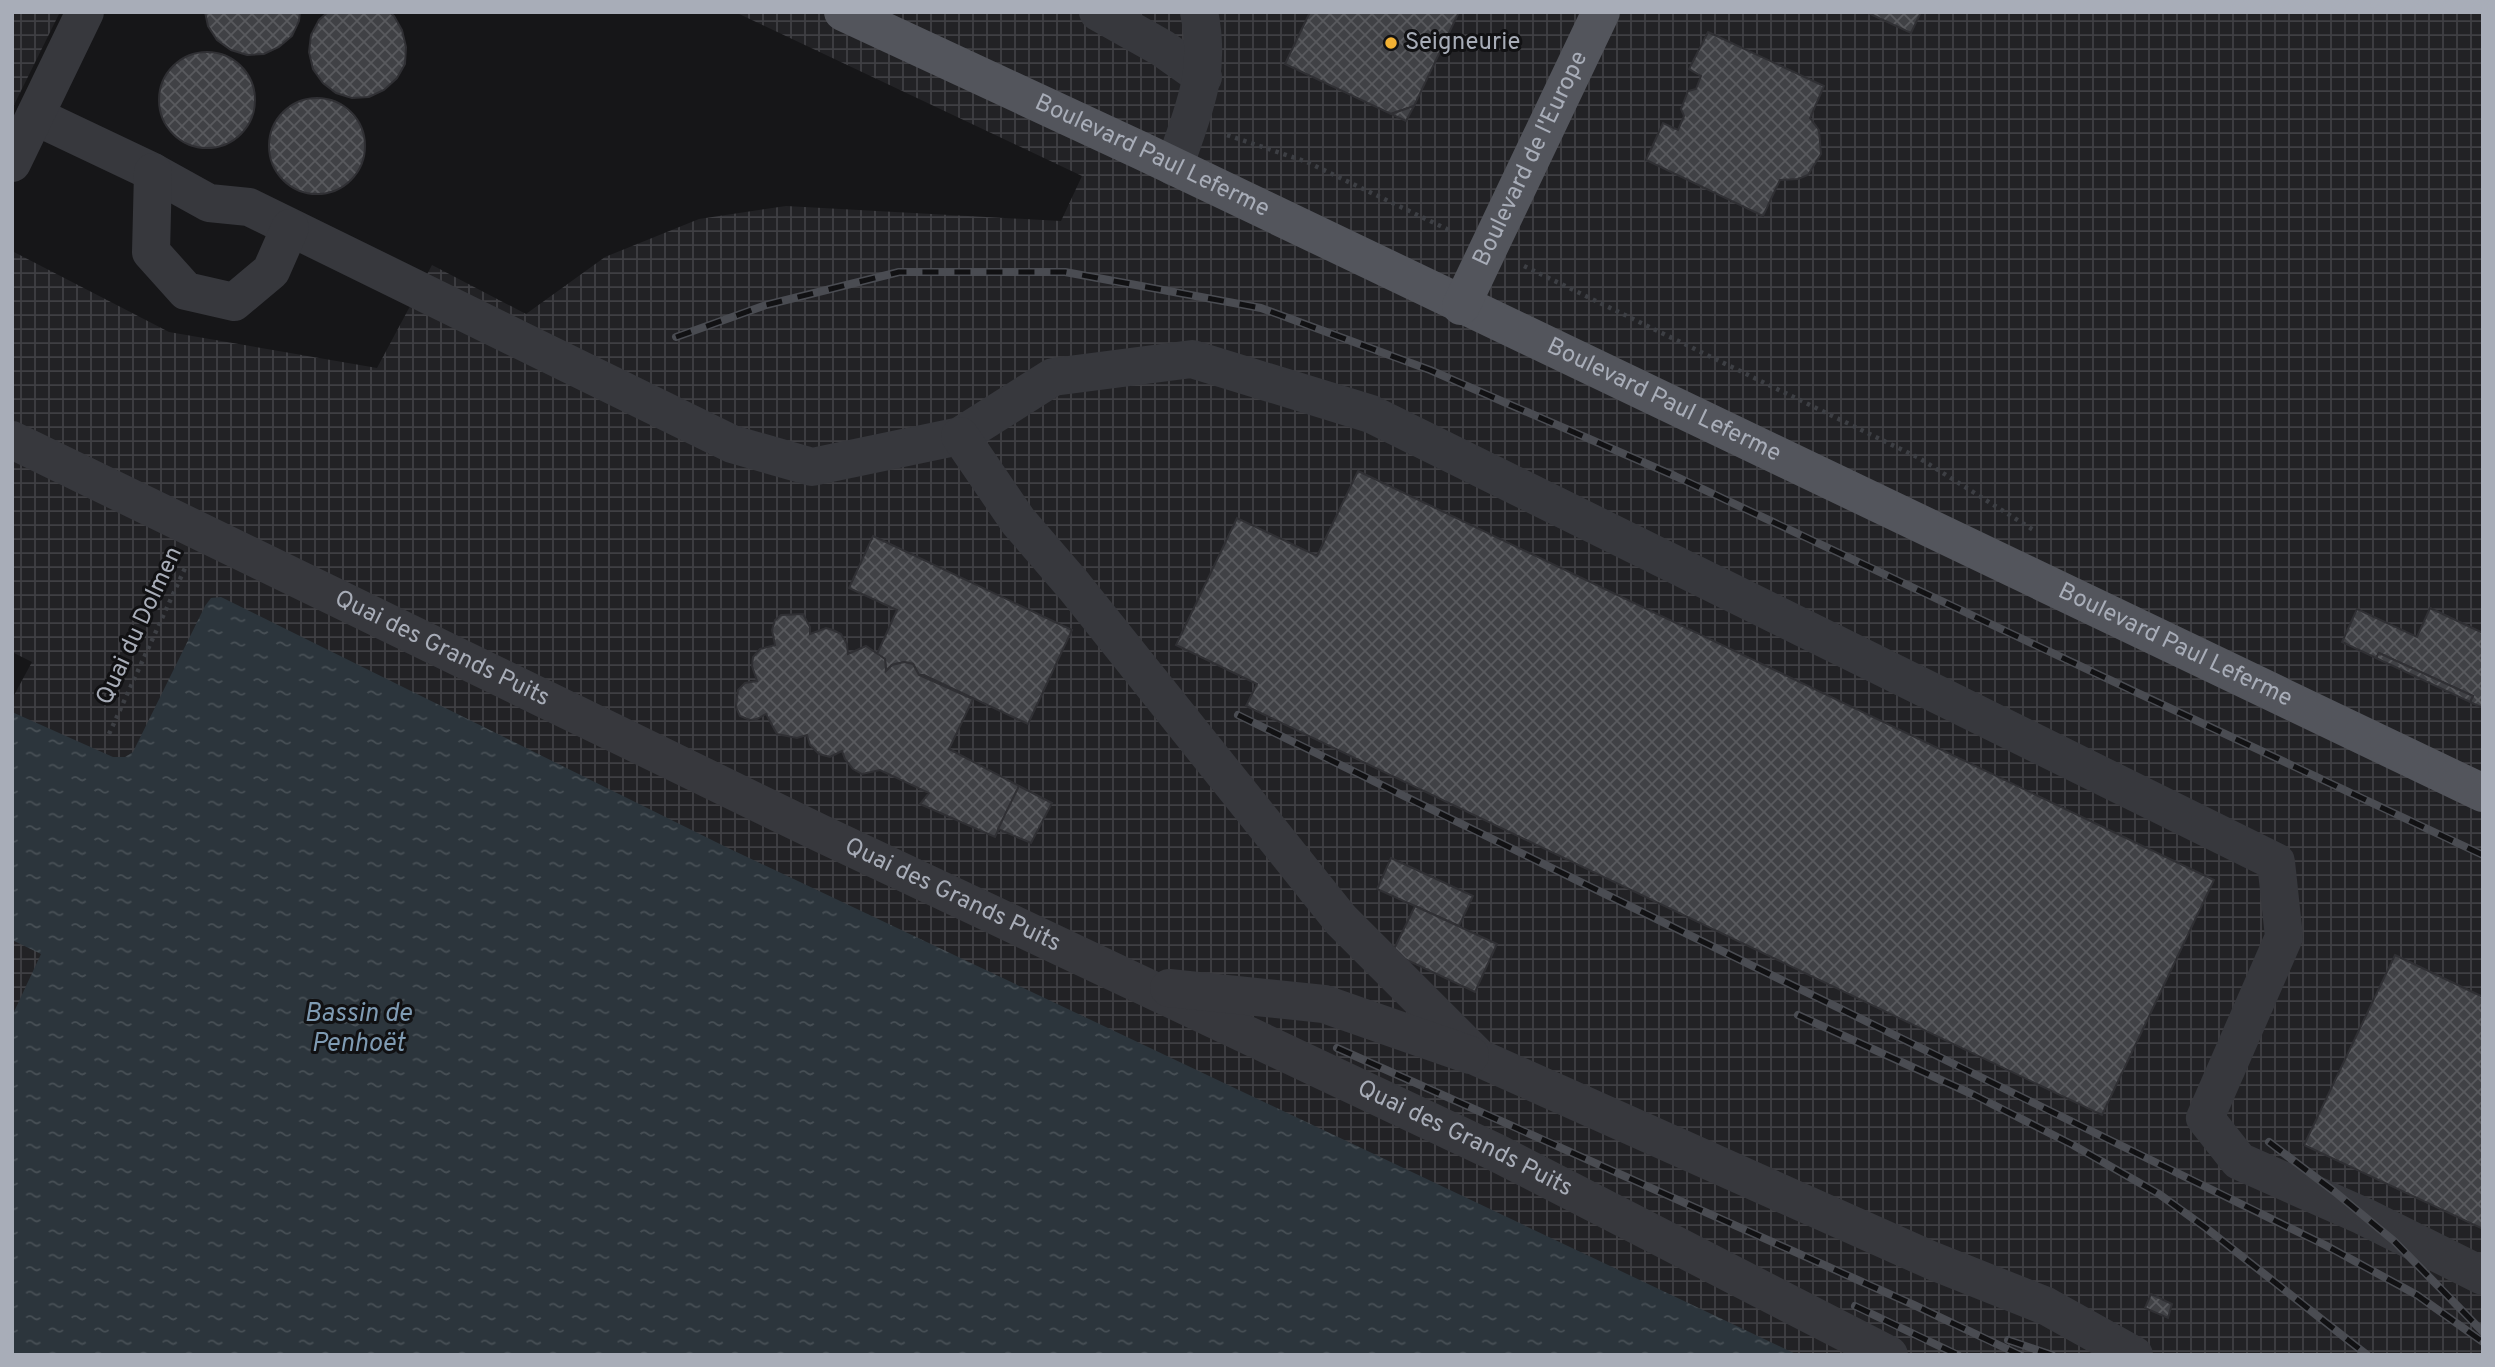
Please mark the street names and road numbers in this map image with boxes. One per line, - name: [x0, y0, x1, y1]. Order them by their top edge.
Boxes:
- street label: Boulevard de l'Europe: [1467, 46, 1595, 271]
- street label: Boulevard Paul Leferme: [1030, 88, 1274, 225]
- street label: Boulevard Paul Leferme: [1542, 332, 1786, 470]
- street label: Quai du Dolmen: [90, 542, 190, 710]
- street label: Boulevard Paul Leferme: [2053, 577, 2297, 714]
- street label: Quai des Grands Puits: [329, 584, 554, 714]
- street label: Quai des Grands Puits: [839, 832, 1065, 960]
- street label: Quai des Grands Puits: [1352, 1074, 1577, 1204]

